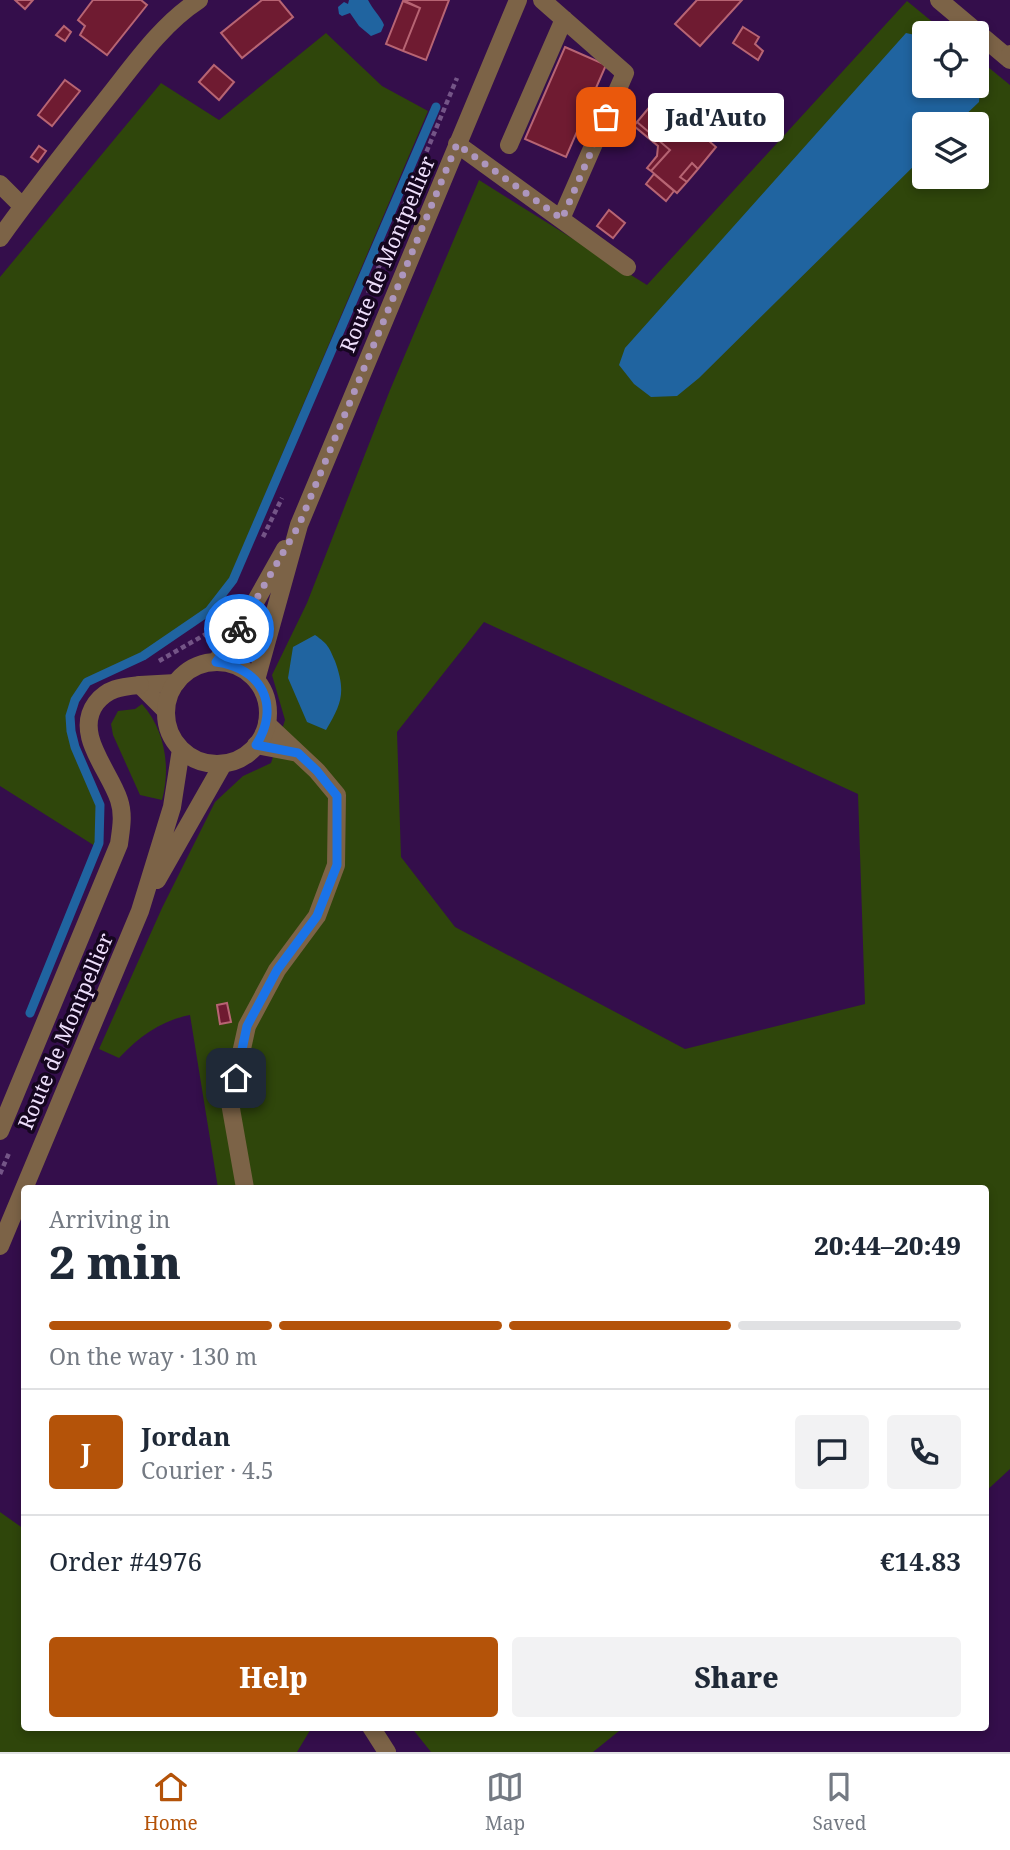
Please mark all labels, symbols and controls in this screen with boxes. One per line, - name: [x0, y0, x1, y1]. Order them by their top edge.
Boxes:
- map controls: [912, 21, 989, 189]
- button: locate: [912, 21, 989, 98]
- pin: [576, 87, 636, 147]
- callout: Jad'Auto: [648, 92, 784, 142]
- icon: bag: [587, 98, 625, 136]
- text: Jad'Auto: [665, 101, 767, 133]
- button: layers: [912, 112, 989, 189]
- street label: Route de Montpellier: [333, 151, 441, 356]
- courier: [204, 594, 274, 664]
- icon: bike: [220, 610, 258, 648]
- street label: Route de Montpellier: [11, 928, 119, 1133]
- pin: [206, 1048, 266, 1108]
- icon: home: [217, 1059, 255, 1097]
- text: Arriving in: [49, 1203, 170, 1235]
- text: 20:44–20:49: [814, 1227, 961, 1263]
- text: 2 min: [49, 1230, 181, 1292]
- text: On the way · 130 m: [49, 1340, 257, 1372]
- button: chat: [795, 1415, 869, 1489]
- button: phone: [887, 1415, 961, 1489]
- text: Jordan: [141, 1418, 231, 1454]
- text: J: [81, 1434, 91, 1470]
- text: Courier · 4.5: [141, 1454, 274, 1486]
- text: Order #4976: [49, 1543, 202, 1579]
- text: €14.83: [880, 1543, 961, 1579]
- button: Help: [49, 1637, 498, 1717]
- button: Share: [512, 1637, 961, 1717]
- tab: Home: [144, 1768, 198, 1836]
- tab: Map: [485, 1768, 525, 1836]
- tab: Saved: [812, 1768, 866, 1836]

